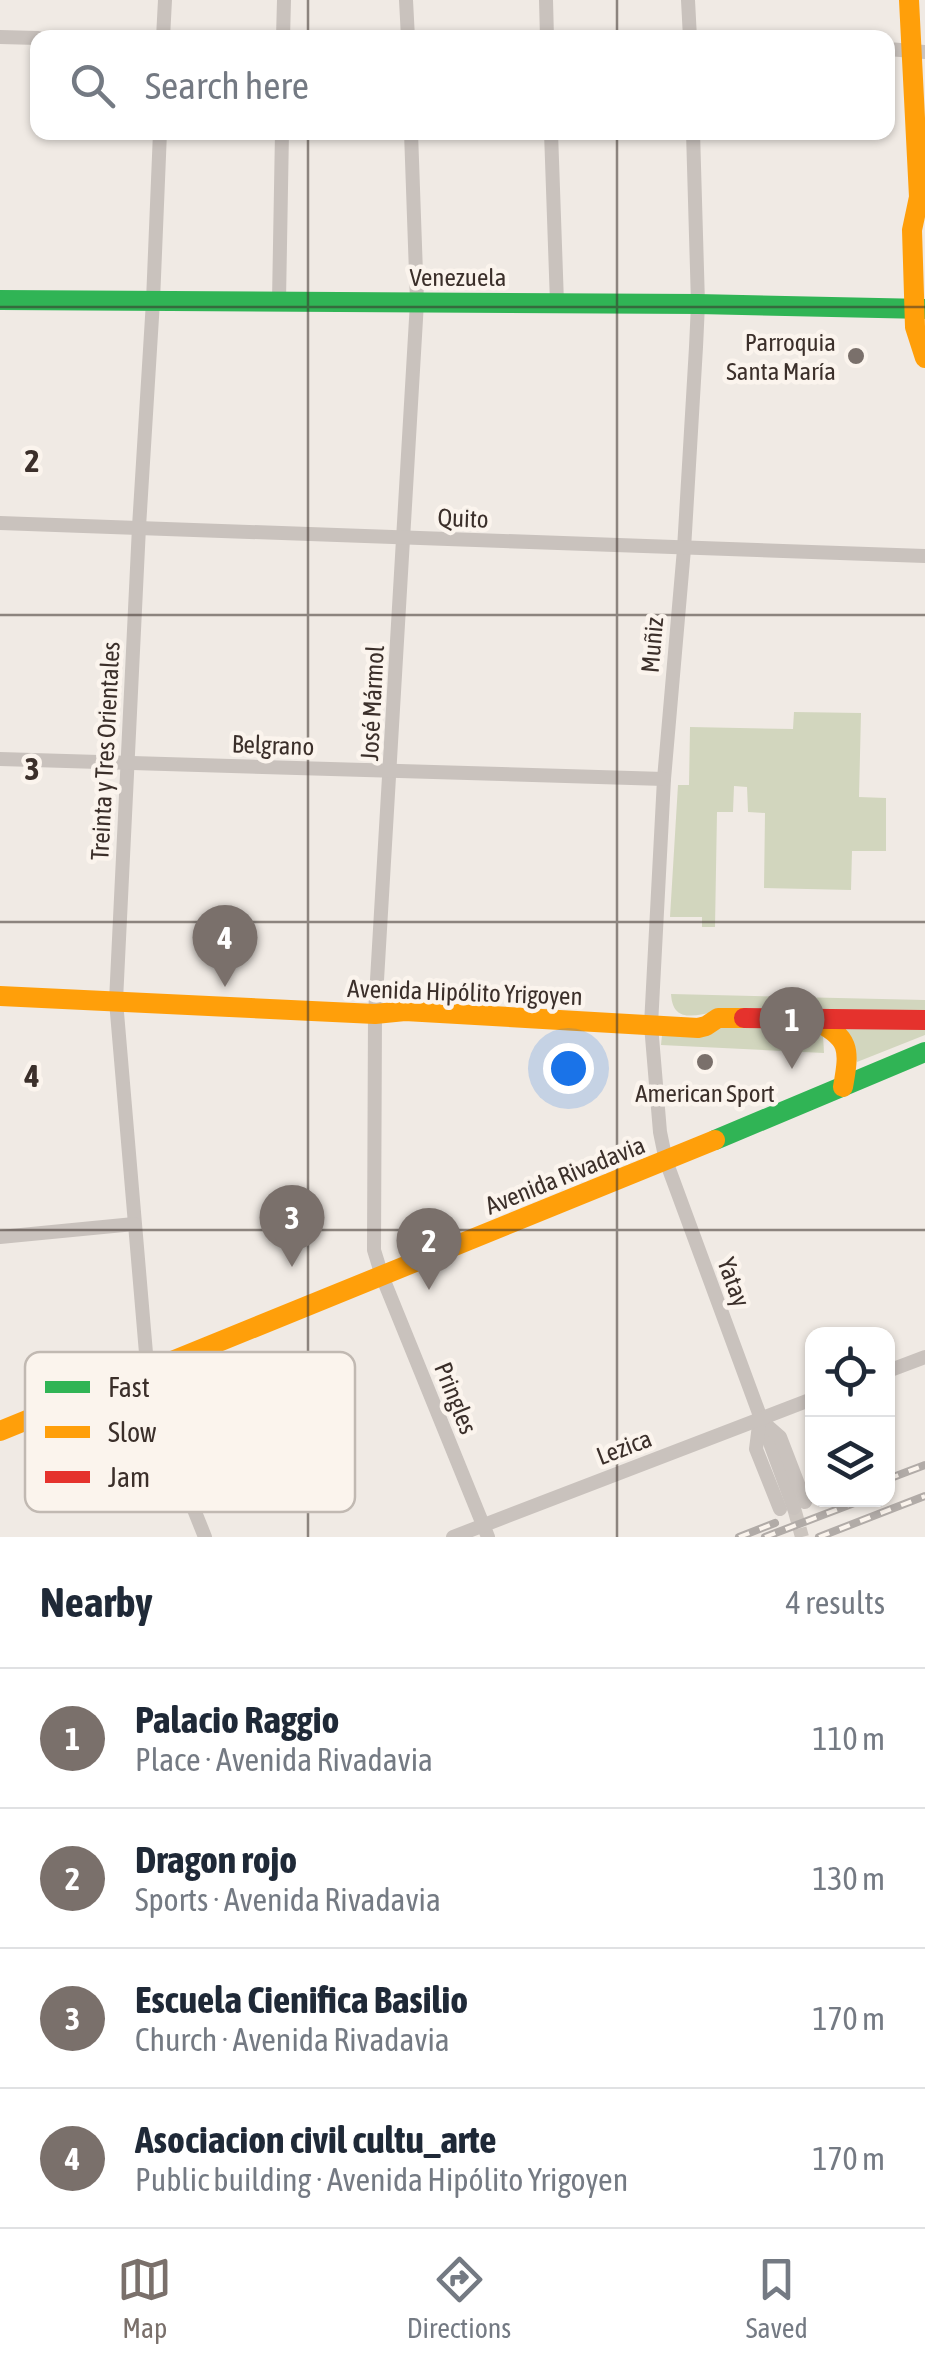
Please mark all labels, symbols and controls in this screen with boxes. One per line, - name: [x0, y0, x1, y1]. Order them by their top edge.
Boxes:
- search box: [30, 30, 895, 140]
- icon: search: [65, 58, 120, 113]
- text: Search here: [145, 64, 309, 107]
- street label: Venezuela: [409, 263, 507, 291]
- place label: Parroquia Santa María: [726, 328, 836, 385]
- marker: Parroquia Santa María: [845, 345, 867, 367]
- text: 2: [24, 442, 40, 479]
- street label: Quito: [437, 503, 489, 533]
- street label: Muñiz: [636, 616, 668, 674]
- street label: Treinta y Tres Orientales: [85, 641, 125, 861]
- street label: José Mármol: [355, 644, 389, 761]
- street label: Belgrano: [231, 730, 315, 760]
- text: 3: [24, 750, 40, 787]
- pin: 4: [192, 904, 258, 987]
- street label: Avenida Hipólito Yrigoyen: [347, 974, 583, 1010]
- pin: 1: [760, 986, 824, 1069]
- your location: [543, 1043, 594, 1094]
- marker: American Sport: [694, 1051, 716, 1073]
- text: 4: [23, 1057, 40, 1094]
- place label: American Sport: [635, 1079, 775, 1107]
- street label: Avenida Rivadavia: [481, 1130, 649, 1220]
- pin: 3: [260, 1184, 324, 1267]
- pin: 2: [396, 1208, 462, 1290]
- street label: Yatay: [712, 1254, 756, 1310]
- map controls: [805, 1327, 895, 1507]
- button: locate: [805, 1327, 895, 1417]
- legend: [25, 1352, 355, 1512]
- street label: Pringles: [429, 1358, 483, 1438]
- text: Fast: [108, 1371, 150, 1403]
- text: Slow: [108, 1416, 157, 1448]
- button: layers: [805, 1417, 895, 1507]
- street label: Lezica: [593, 1424, 655, 1470]
- text: Jam: [108, 1461, 150, 1493]
- text: Nearby: [40, 1578, 153, 1626]
- text: 4 results: [786, 1584, 885, 1621]
- text: Palacio Raggio: [135, 1698, 339, 1741]
- text: 1: [65, 1720, 80, 1757]
- text: 110 m: [812, 1720, 885, 1757]
- text: Place · Avenida Rivadavia: [135, 1741, 433, 1778]
- text: Dragon rojo: [135, 1838, 297, 1881]
- text: 2: [65, 1860, 80, 1897]
- text: 130 m: [812, 1860, 885, 1897]
- text: Sports · Avenida Rivadavia: [135, 1881, 441, 1918]
- text: Escuela Cienifica Basilio: [135, 1978, 468, 2021]
- text: 3: [65, 2000, 80, 2037]
- text: 170 m: [812, 2000, 885, 2037]
- text: Church · Avenida Rivadavia: [135, 2021, 450, 2058]
- text: Asociacion civil cultu_arte: [135, 2118, 497, 2161]
- text: 4: [65, 2140, 80, 2177]
- text: 170 m: [812, 2140, 885, 2177]
- text: Public building · Avenida Hipólito Yrigoyen: [135, 2161, 628, 2198]
- tab: Map: [117, 2252, 172, 2344]
- tab: Directions: [407, 2252, 511, 2344]
- tab: Saved: [746, 2252, 808, 2344]

